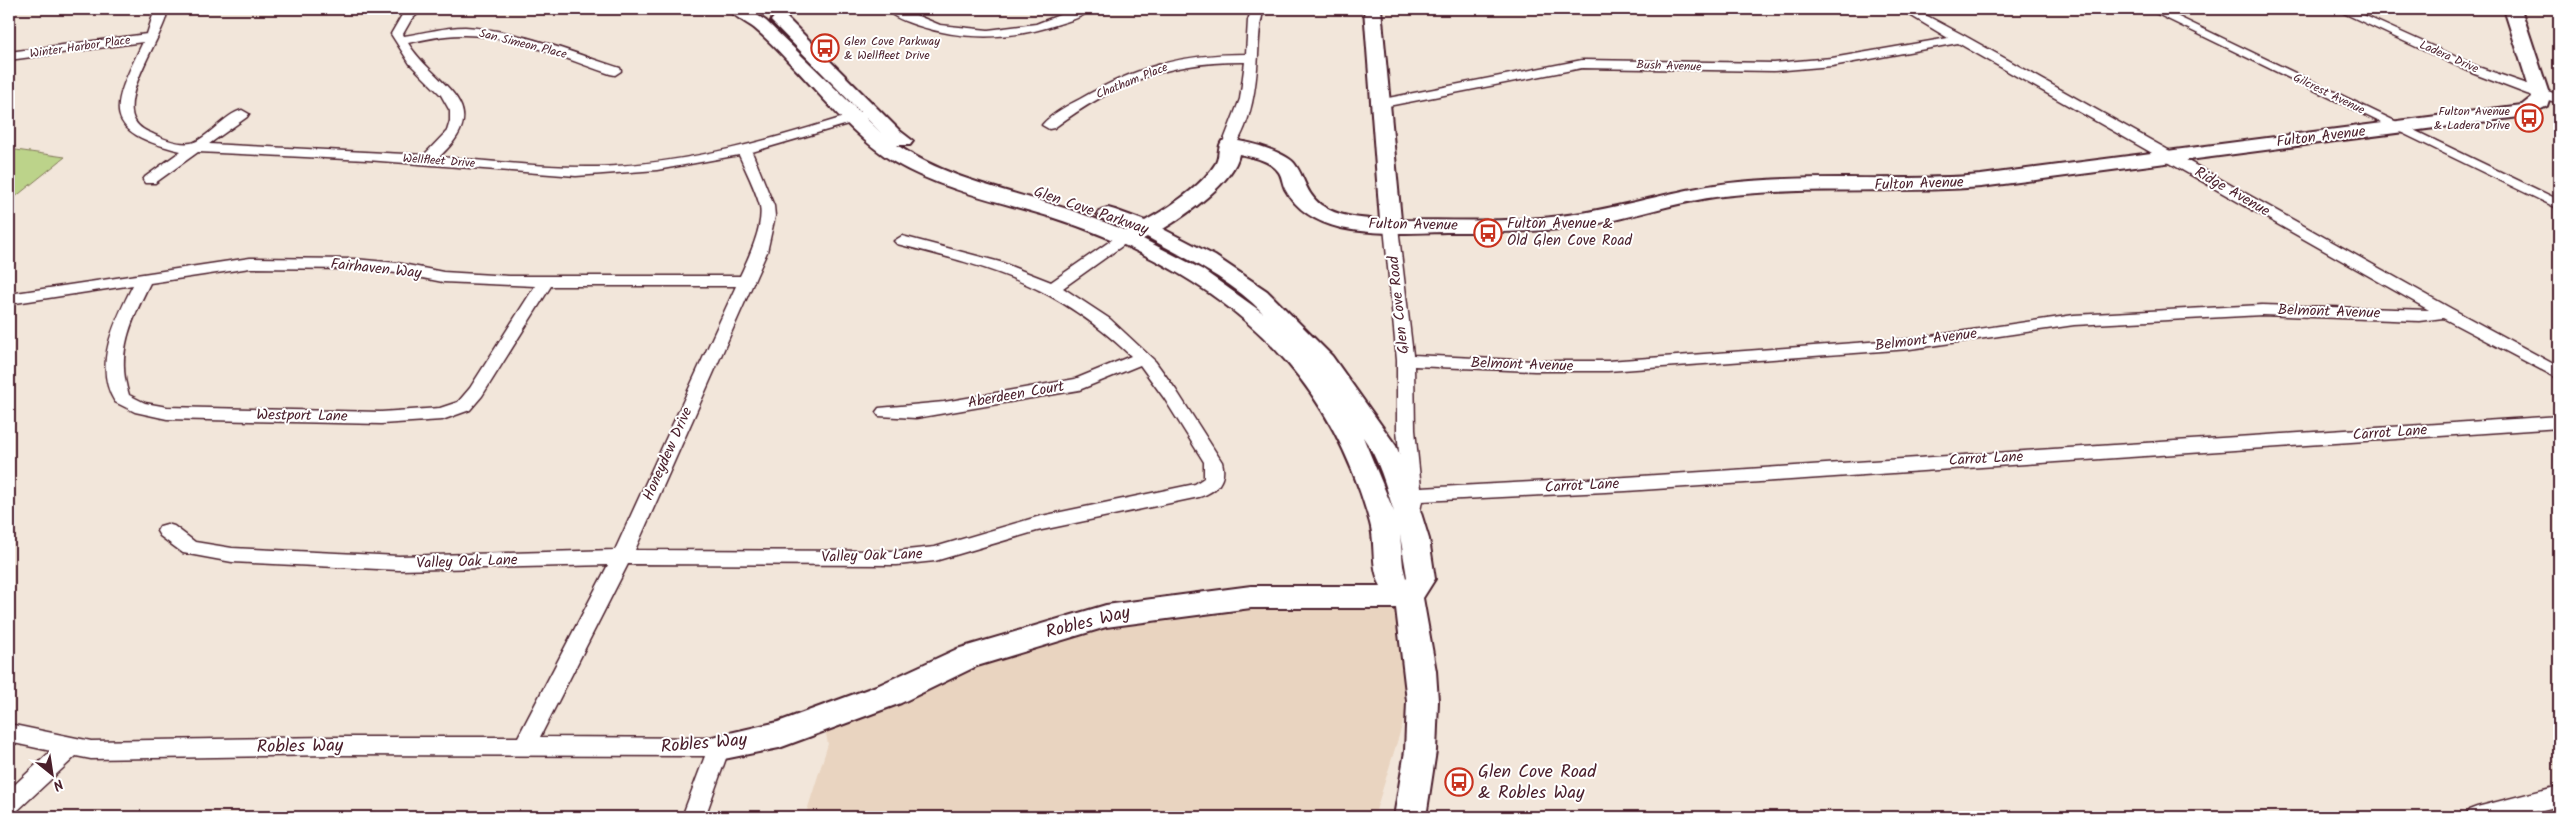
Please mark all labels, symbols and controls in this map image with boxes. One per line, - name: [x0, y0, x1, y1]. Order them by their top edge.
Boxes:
- street label: San Simeon Place: [477, 24, 569, 64]
- street label: Winter Harbor Place: [28, 30, 132, 63]
- place label: Glen Cove Parkway & Wellfleet Drive: [844, 32, 940, 65]
- bus stop icon: Glen Cove Parkway & Wellfleet Drive: [810, 33, 840, 63]
- street label: Ladera Drive: [2416, 36, 2482, 79]
- street label: Bush Avenue: [1636, 55, 1702, 77]
- street label: Chatham Place: [1093, 58, 1171, 104]
- street label: Gilcrest Avenue: [2290, 68, 2369, 120]
- place label: Fulton Avenue & Ladera Drive: [2434, 102, 2511, 135]
- bus stop icon: Fulton Avenue & Ladera Drive: [2514, 103, 2544, 133]
- street label: Fulton Avenue: [2275, 120, 2367, 154]
- street label: Wellfleet Drive: [402, 149, 476, 173]
- street label: Ridge Avenue: [2190, 161, 2275, 223]
- street label: Fulton Avenue: [1874, 170, 1964, 198]
- street label: Glen Cove Parkway: [1030, 180, 1152, 242]
- street label: Fulton Avenue: [1368, 212, 1458, 238]
- place label: Fulton Avenue & Old Glen Cove Road: [1507, 212, 1632, 253]
- bus stop icon: Fulton Avenue & Old Glen Cove Road: [1473, 218, 1503, 248]
- street label: Fairhaven Way: [329, 252, 424, 286]
- street label: Glen Cove Road: [1382, 254, 1416, 355]
- street label: Belmont Avenue: [2277, 298, 2381, 326]
- street label: Belmont Avenue: [1874, 322, 1979, 358]
- street label: Belmont Avenue: [1470, 351, 1574, 379]
- street label: Aberdeen Court: [966, 375, 1066, 415]
- street label: Westport Lane: [256, 403, 348, 429]
- street label: Honeydew Drive: [637, 403, 699, 505]
- street label: Carrot Lane: [2352, 418, 2428, 448]
- street label: Carrot Lane: [1948, 445, 2024, 473]
- street label: Carrot Lane: [1544, 472, 1620, 500]
- street label: Valley Oak Lane: [821, 542, 923, 570]
- street label: Valley Oak Lane: [416, 548, 518, 576]
- street label: Robles Way: [1043, 598, 1134, 648]
- street label: Robles Way: [660, 726, 749, 762]
- street label: Robles Way: [257, 732, 344, 762]
- north arrow: [28, 748, 78, 798]
- place label: Glen Cove Road & Robles Way: [1478, 758, 1597, 808]
- bus stop icon: Glen Cove Road & Robles Way: [1444, 767, 1474, 797]
- text: N: [49, 773, 67, 796]

